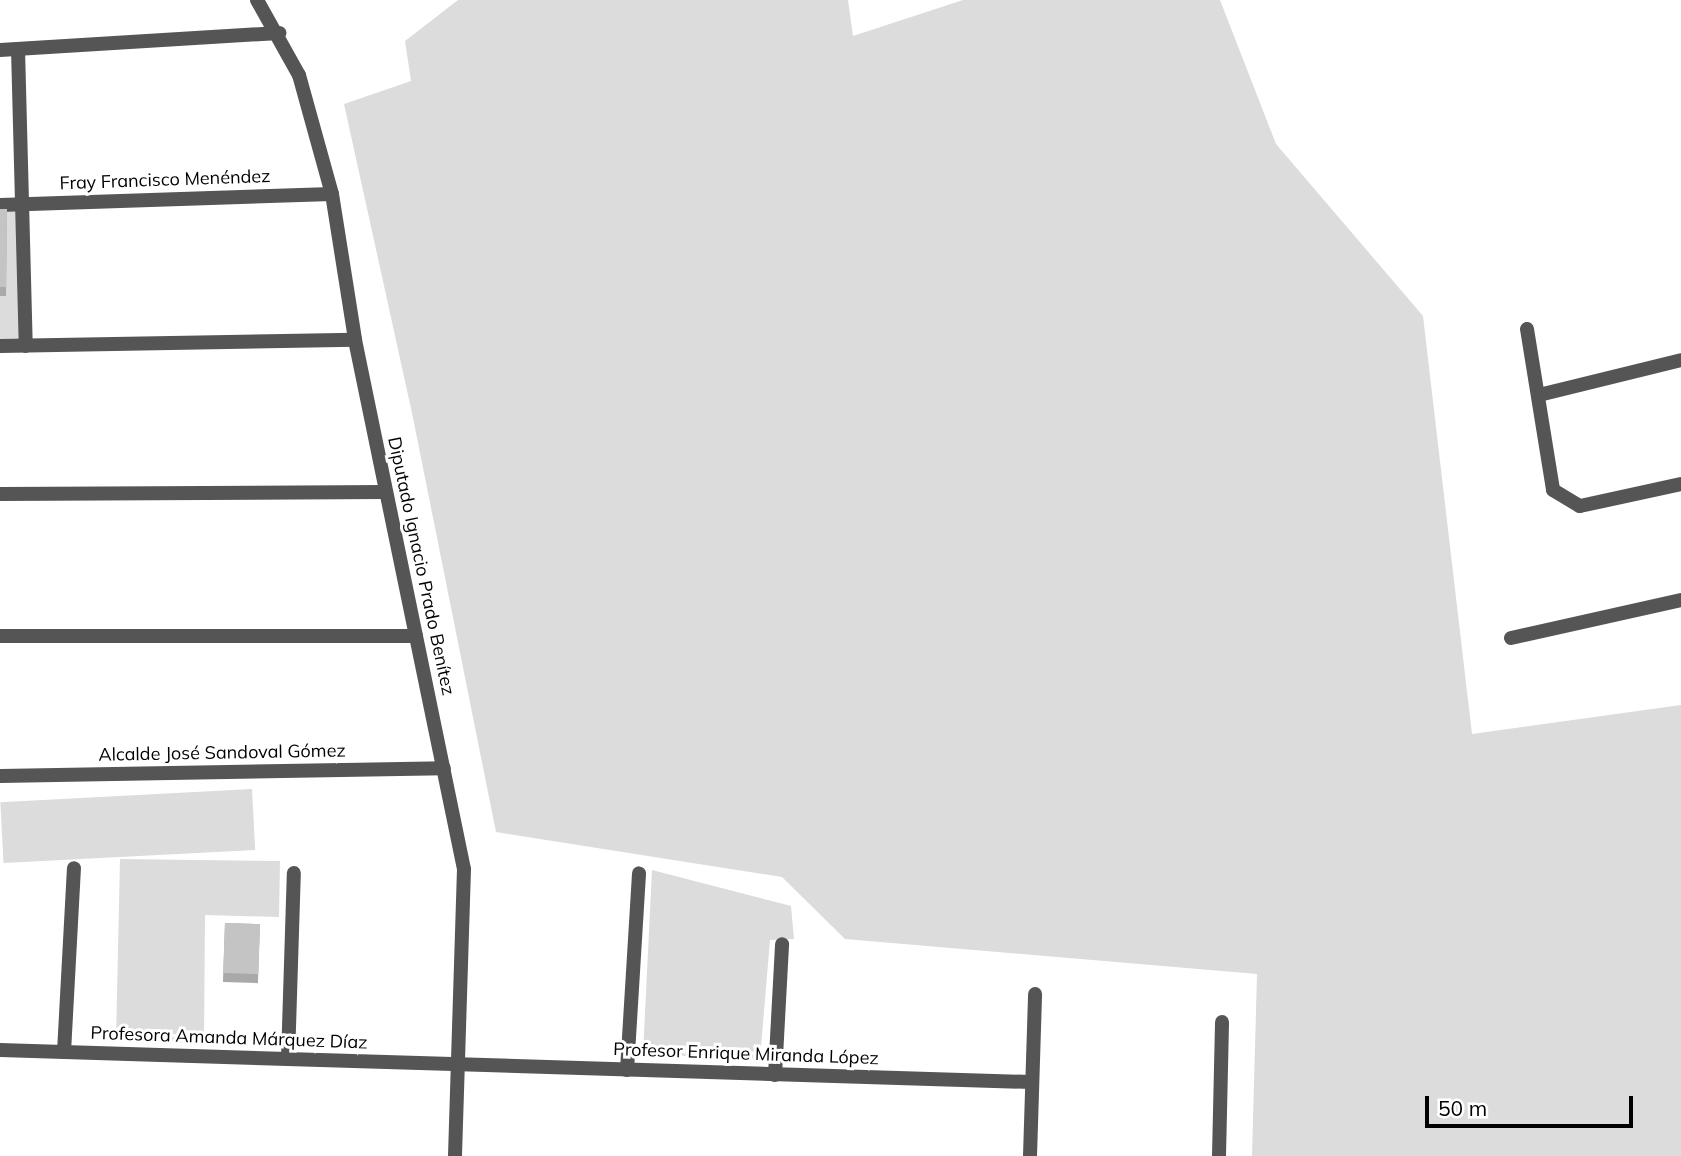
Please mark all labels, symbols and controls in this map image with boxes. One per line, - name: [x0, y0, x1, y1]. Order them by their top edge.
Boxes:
- street label: Fray Francisco Menéndez: [59, 166, 271, 194]
- street label: Diputado Ignacio Prado Benítez: [383, 435, 459, 697]
- street label: Alcalde José Sandoval Gómez: [98, 740, 346, 766]
- street label: Profesora Amanda Márquez Díaz: [90, 1022, 368, 1054]
- street label: Profesor Enrique Miranda López: [613, 1039, 879, 1069]
- scale bar: [1429, 1082, 1637, 1126]
- text: 50 m: [1438, 1095, 1487, 1121]

